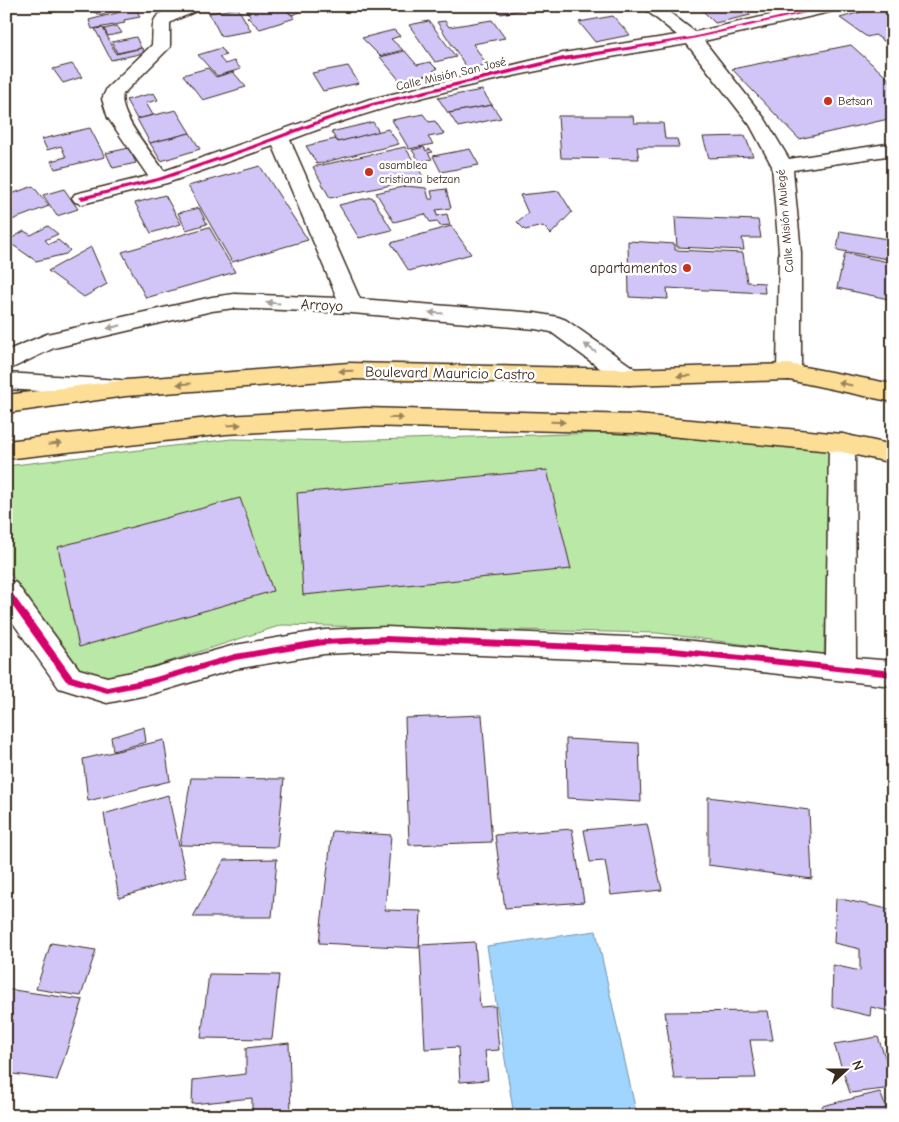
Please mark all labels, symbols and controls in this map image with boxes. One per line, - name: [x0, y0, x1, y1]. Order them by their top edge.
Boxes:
- street label: Calle Misión San José: [395, 55, 507, 93]
- place label: Betsan: [838, 94, 873, 108]
- marker: Betsan: [822, 95, 834, 107]
- place label: asamblea cristiana betzan: [379, 158, 460, 186]
- marker: asamblea cristiana betzan: [363, 166, 375, 178]
- street label: Calle Misión Mulegé: [774, 169, 796, 273]
- place label: apartamentos: [590, 259, 677, 277]
- marker: apartamentos: [681, 262, 693, 274]
- street label: Arroyo: [300, 295, 344, 315]
- one-way arrow: [265, 298, 281, 306]
- one-way arrow: [427, 309, 443, 317]
- one-way arrow: [106, 323, 121, 331]
- one-way arrow: [584, 343, 597, 354]
- street label: Boulevard Mauricio Castro: [365, 363, 535, 383]
- one-way arrow: [338, 368, 354, 376]
- one-way arrow: [675, 372, 691, 380]
- one-way arrow: [176, 380, 192, 388]
- one-way arrow: [837, 380, 852, 388]
- one-way arrow: [388, 414, 404, 422]
- one-way arrow: [551, 418, 567, 426]
- one-way arrow: [226, 420, 242, 428]
- one-way arrow: [47, 440, 63, 448]
- north arrow: [822, 1044, 872, 1094]
- text: N: [848, 1058, 867, 1073]

